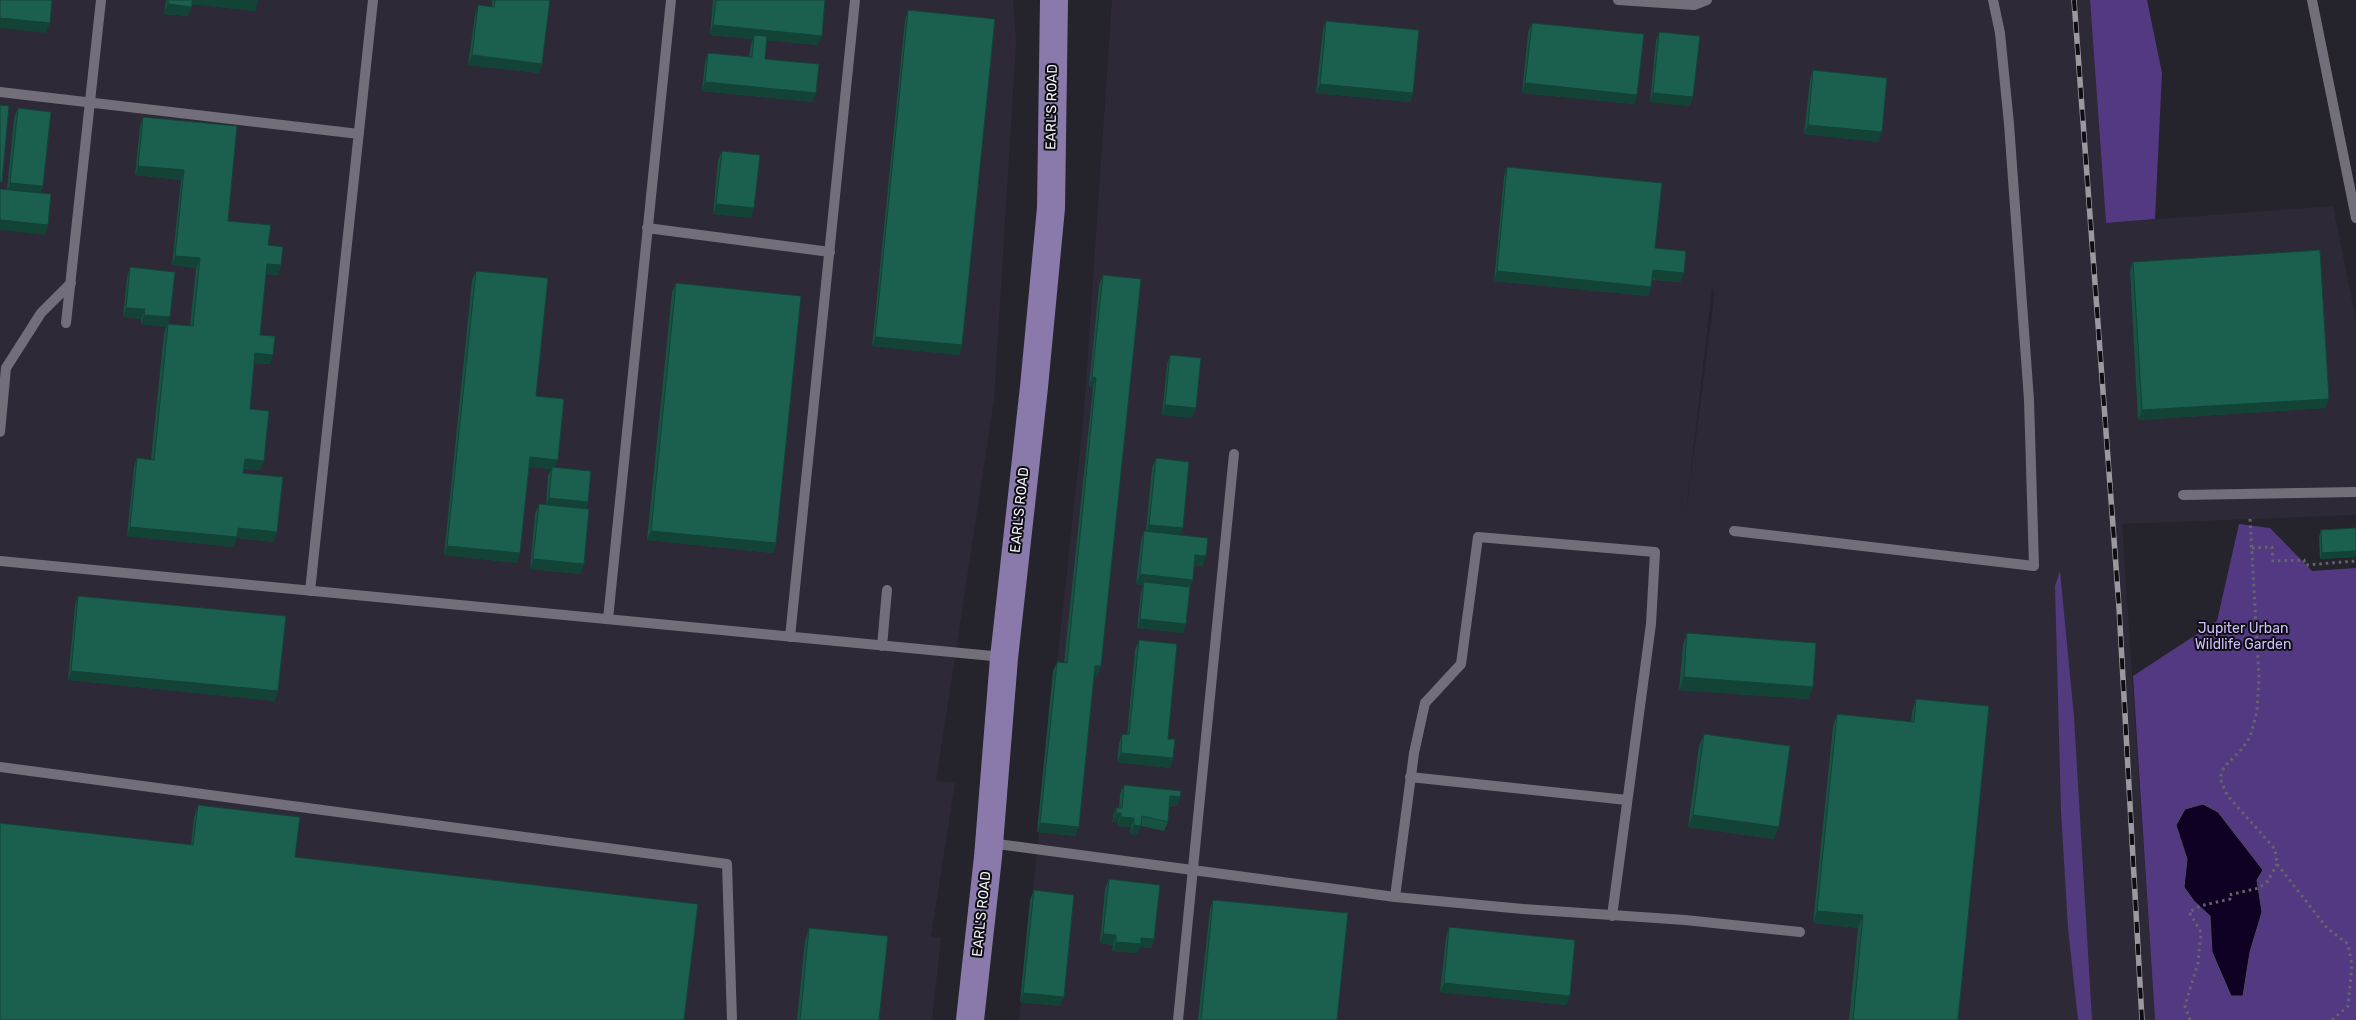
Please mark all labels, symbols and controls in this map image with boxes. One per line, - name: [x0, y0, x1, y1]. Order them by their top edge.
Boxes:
- street label: EARL'S ROAD: [1043, 64, 1061, 150]
- street label: EARL'S ROAD: [1007, 466, 1033, 554]
- park label: Jupiter Urban Wildlife Garden: [2195, 621, 2291, 654]
- street label: EARL'S ROAD: [969, 870, 995, 958]

